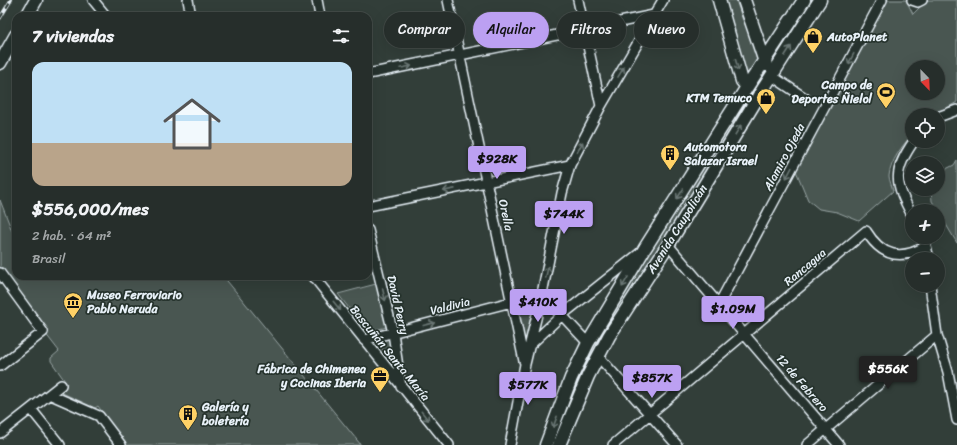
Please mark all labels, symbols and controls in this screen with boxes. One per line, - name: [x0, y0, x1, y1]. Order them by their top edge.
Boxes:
- chip: Comprar: [384, 12, 465, 48]
- chip: Alquilar: [473, 12, 549, 48]
- chip: Filtros: [557, 12, 626, 48]
- chip: Nuevo: [634, 12, 699, 48]
- text: 7 viviendas: [32, 21, 114, 51]
- icon: filters: [330, 25, 352, 47]
- shop icon: AutoPlanet: [802, 26, 824, 54]
- place label: AutoPlanet: [826, 26, 888, 48]
- one-way arrow: [783, 45, 792, 56]
- one-way arrow: [846, 53, 854, 65]
- one-way arrow: [734, 58, 741, 71]
- north arrow: [905, 60, 945, 100]
- map controls: [905, 60, 945, 292]
- one-way arrow: [399, 62, 412, 70]
- one-way arrow: [617, 66, 625, 78]
- place label: Campo de Deportes Ñielol: [791, 74, 873, 110]
- sports icon: Campo de Deportes Ñielol: [875, 81, 897, 109]
- place label: KTM Temuco: [685, 87, 752, 109]
- shop icon: KTM Temuco: [755, 87, 777, 115]
- icon: home: [156, 88, 228, 160]
- button: locate: [905, 108, 945, 148]
- street label: Alamiro Ojeda: [756, 118, 812, 196]
- one-way arrow: [734, 124, 742, 136]
- place label: Automotora Salazar Israel: [683, 136, 758, 172]
- one-way arrow: [576, 141, 584, 153]
- building icon: Automotora Salazar Israel: [659, 143, 681, 171]
- pin: $928K: [469, 146, 525, 180]
- text: $928K: [477, 147, 517, 170]
- button: layers: [905, 156, 945, 196]
- one-way arrow: [785, 167, 792, 179]
- street label: Avenida Caupolicán: [640, 179, 714, 279]
- one-way arrow: [443, 186, 456, 194]
- one-way arrow: [676, 188, 684, 200]
- text: $556,000/mes: [32, 194, 149, 224]
- street label: Orella: [492, 197, 520, 234]
- pin: $744K: [536, 201, 592, 235]
- text: $744K: [544, 202, 584, 225]
- button: +: [905, 204, 945, 244]
- text: 2 hab. · 64 m²: [32, 224, 111, 247]
- street label: Rancagua: [779, 242, 831, 292]
- text: Brasil: [32, 247, 65, 270]
- button: −: [905, 252, 945, 292]
- one-way arrow: [543, 265, 551, 278]
- street label: David Perry: [380, 273, 416, 338]
- one-way arrow: [621, 276, 629, 288]
- place label: Museo Ferroviario Pablo Neruda: [86, 284, 182, 320]
- one-way arrow: [380, 288, 388, 301]
- pin: $410K: [510, 289, 566, 323]
- street label: Valdivia: [428, 290, 472, 322]
- text: $410K: [519, 290, 557, 313]
- museum icon: Museo Ferroviario Pablo Neruda: [62, 291, 84, 319]
- pin: $1.09M: [700, 296, 766, 330]
- text: $1.09M: [710, 297, 756, 320]
- street label: Bascuñán Santa María: [344, 300, 436, 406]
- one-way arrow: [333, 301, 342, 312]
- one-way arrow: [422, 319, 435, 327]
- street label: 12 de Febrero: [770, 349, 834, 417]
- pin: $556K: [860, 356, 916, 390]
- text: $556K: [868, 357, 908, 380]
- place label: Fábrica de Chimenea y Cocinas Iberia: [257, 358, 367, 394]
- office icon: Fábrica de Chimenea y Cocinas Iberia: [369, 365, 391, 393]
- pin: $857K: [624, 365, 680, 399]
- text: $857K: [632, 366, 672, 389]
- pin: $577K: [500, 372, 556, 406]
- text: $577K: [508, 373, 548, 396]
- place label: Galería y boletería: [201, 396, 249, 432]
- building icon: Galería y boletería: [177, 403, 199, 431]
- one-way arrow: [421, 411, 430, 422]
- one-way arrow: [550, 416, 558, 428]

